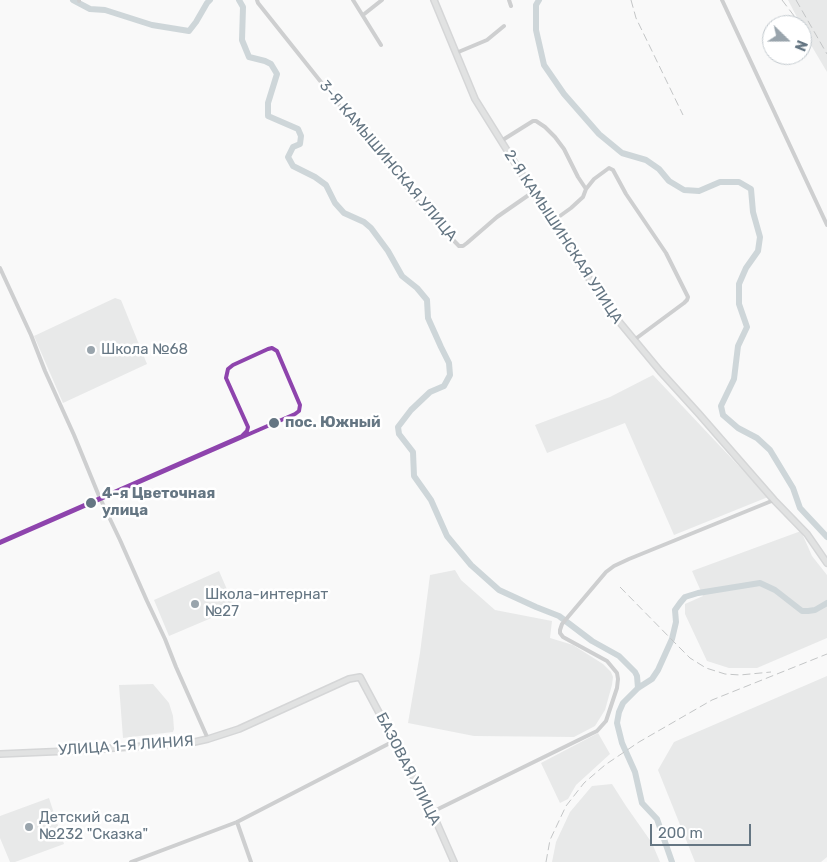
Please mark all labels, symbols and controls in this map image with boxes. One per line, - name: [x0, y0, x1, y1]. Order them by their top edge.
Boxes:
- north arrow: [762, 15, 812, 65]
- text: N: [791, 38, 810, 53]
- street label: 3-Я КАМЫШИНСКАЯ УЛИЦА: [315, 77, 461, 245]
- street label: 2-Я КАМЫШИНСКАЯ УЛИЦА: [500, 147, 626, 327]
- place label: Школа №68: [101, 341, 188, 359]
- marker: Школа №68: [85, 344, 97, 356]
- place label: пос. Южный: [285, 414, 381, 432]
- marker: пос. Южный: [267, 416, 281, 430]
- place label: 4-я Цветочная улица: [102, 485, 215, 520]
- marker: 4-я Цветочная улица: [84, 496, 98, 510]
- place label: Школа-интернат №27: [205, 586, 328, 621]
- marker: Школа-интернат №27: [189, 598, 201, 610]
- street label: БАЗОВАЯ УЛИЦА: [372, 710, 444, 828]
- street label: УЛИЦА 1-Я ЛИНИЯ: [58, 732, 194, 760]
- place label: Детский сад №232 "Сказка": [39, 809, 148, 844]
- scale bar: [652, 814, 753, 846]
- marker: Детский сад №232 "Сказка": [23, 821, 35, 833]
- text: 200 m: [658, 824, 703, 842]

